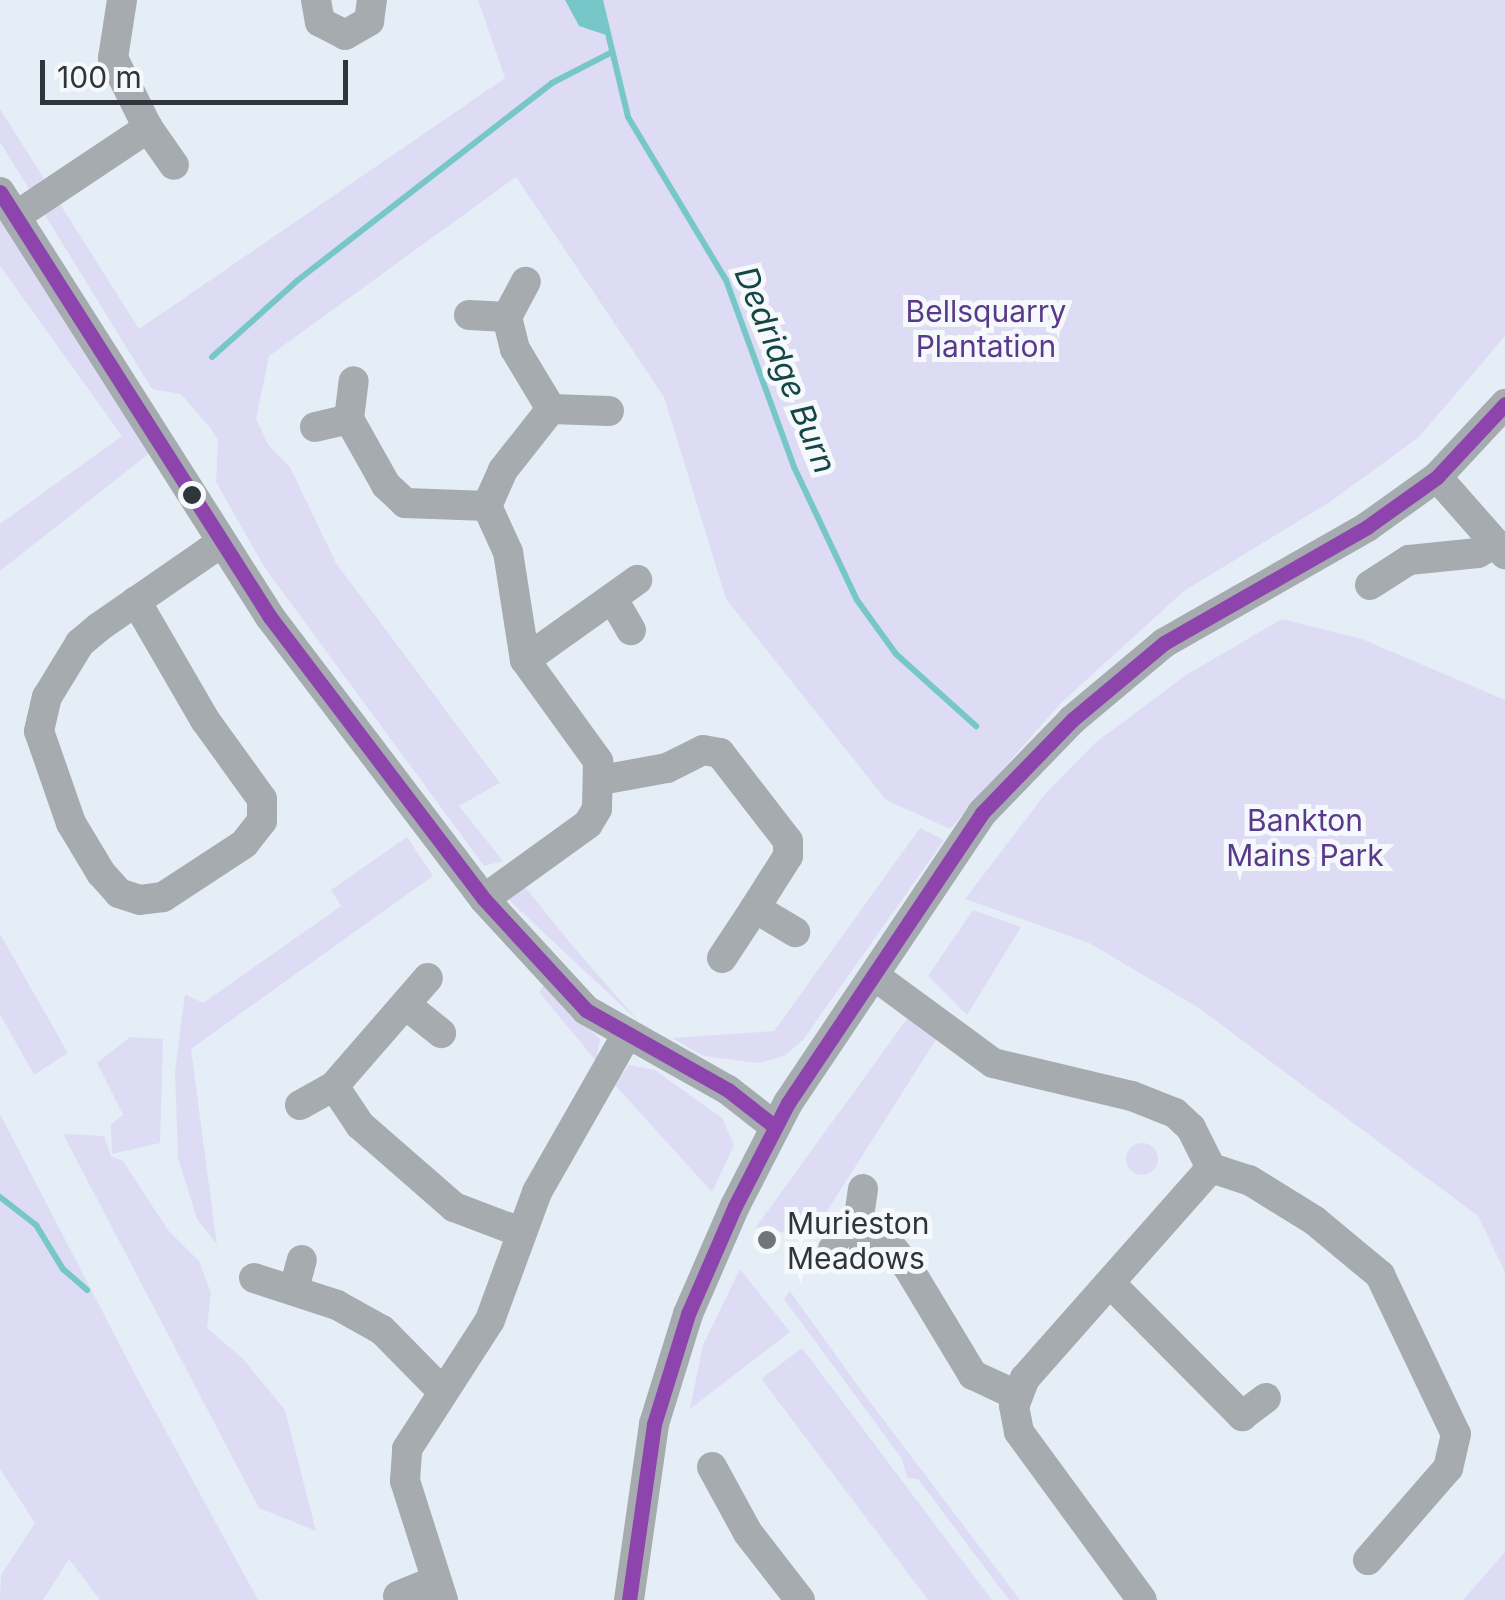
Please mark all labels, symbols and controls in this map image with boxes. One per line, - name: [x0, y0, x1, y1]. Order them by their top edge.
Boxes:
- scale bar: [45, 40, 352, 102]
- text: 100 m: [57, 59, 142, 95]
- water label: Dedridge Burn: [726, 261, 844, 479]
- park label: Bellsquarry Plantation: [906, 293, 1066, 364]
- unlabelled marker: [182, 485, 202, 505]
- park label: Bankton Mains Park: [1226, 802, 1384, 872]
- place label: Murieston Meadows: [787, 1205, 929, 1276]
- marker: Murieston Meadows: [756, 1229, 778, 1251]

